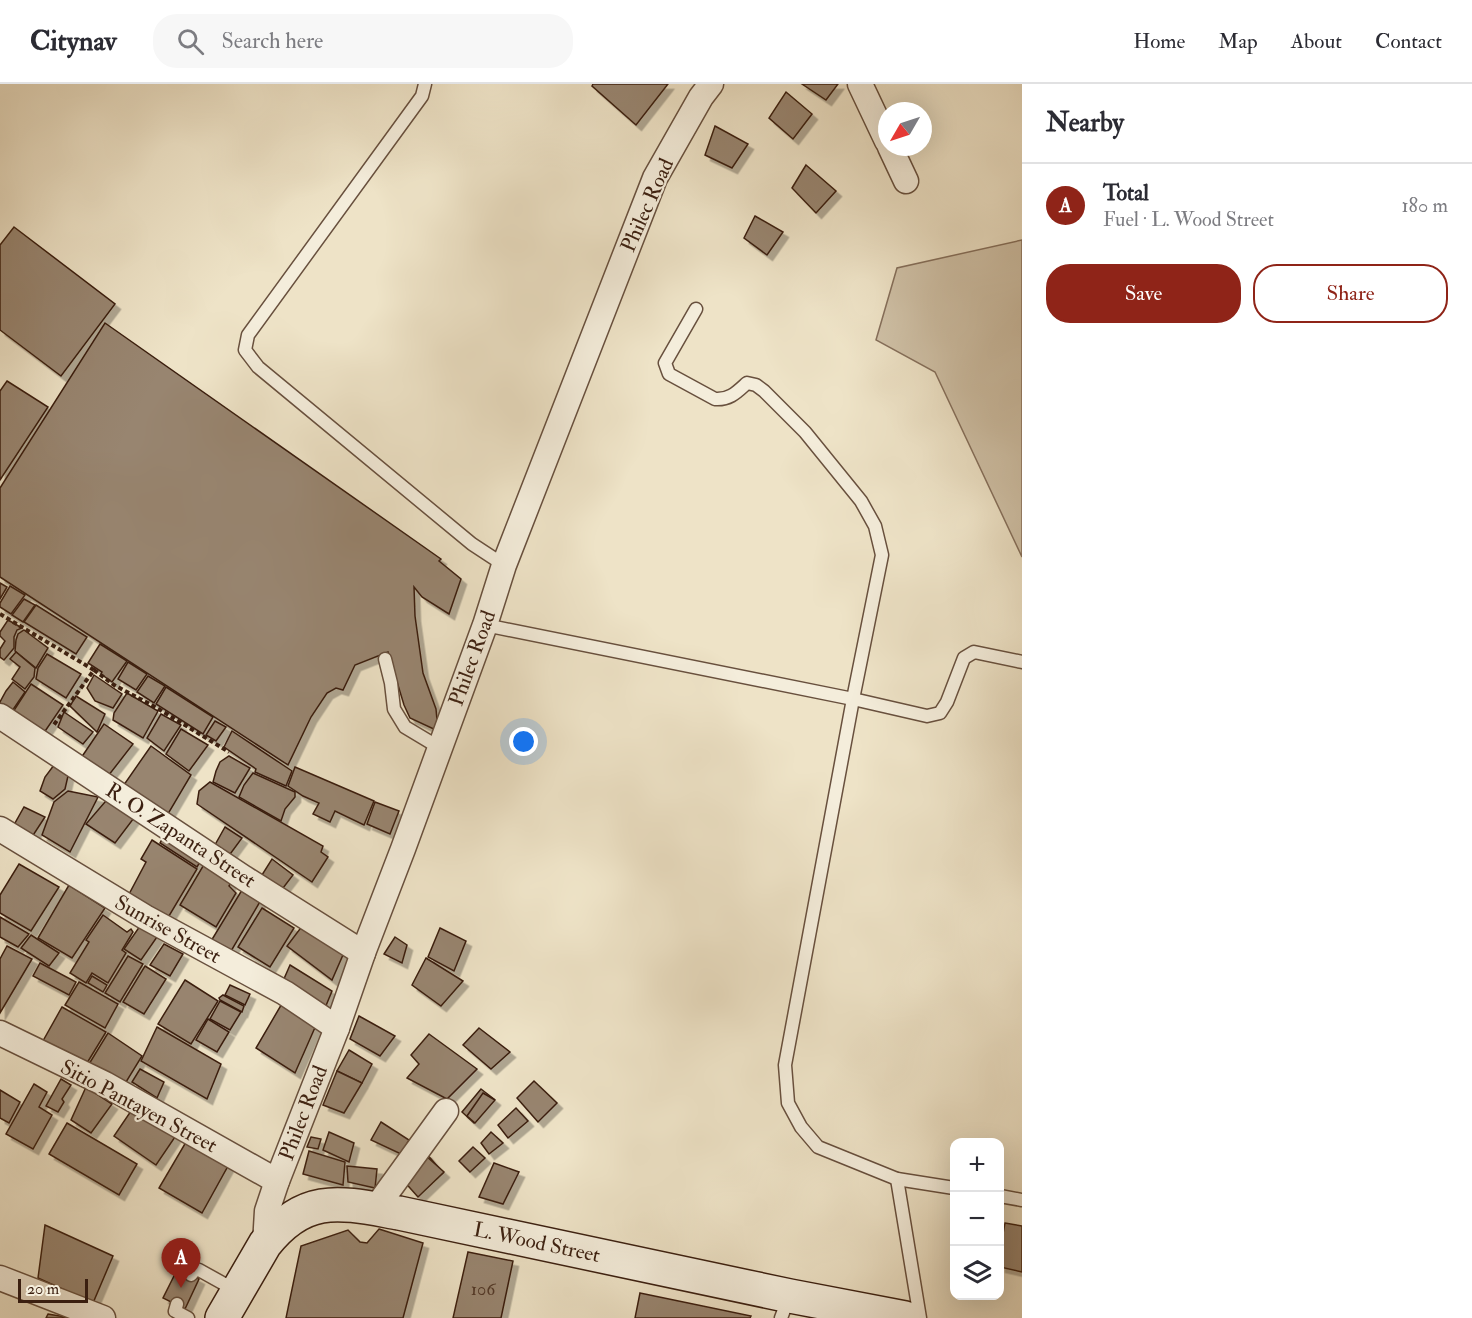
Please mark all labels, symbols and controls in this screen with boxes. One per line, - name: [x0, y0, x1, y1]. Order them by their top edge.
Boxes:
- search box: [153, 14, 573, 68]
- text: Citynav: [30, 24, 117, 59]
- icon: search: [174, 25, 207, 58]
- text: Search here: [222, 27, 323, 55]
- text: Home: [1133, 28, 1185, 55]
- text: Map: [1218, 28, 1258, 55]
- text: About: [1291, 28, 1342, 55]
- text: Contact: [1375, 28, 1442, 55]
- north arrow: [878, 102, 932, 156]
- text: Nearby: [1046, 107, 1124, 139]
- street label: Philec Road: [615, 154, 680, 256]
- text: Total: [1103, 179, 1149, 207]
- text: A: [1059, 193, 1072, 218]
- text: 180 m: [1401, 193, 1448, 218]
- text: Fuel · L. Wood Street: [1103, 207, 1274, 232]
- button: Save: [1046, 264, 1241, 323]
- button: Share: [1253, 264, 1448, 323]
- street label: Philec Road: [443, 606, 502, 710]
- your location: [509, 727, 538, 756]
- street label: R. O. Zapanta Street: [101, 777, 261, 894]
- street label: Sunrise Street: [110, 889, 226, 970]
- street label: Sitio Pantayen Street: [56, 1054, 222, 1159]
- street label: Philec Road: [273, 1061, 334, 1165]
- map controls: [950, 1138, 1004, 1300]
- button: +: [950, 1138, 1004, 1192]
- button: −: [950, 1192, 1004, 1246]
- street label: L. Wood Street: [471, 1216, 603, 1269]
- pin: A: [162, 1238, 201, 1288]
- button: layers: [950, 1246, 1004, 1300]
- scale bar: [18, 1276, 88, 1304]
- house number: 106: [471, 1278, 496, 1301]
- text: 20 m: [27, 1279, 59, 1299]

